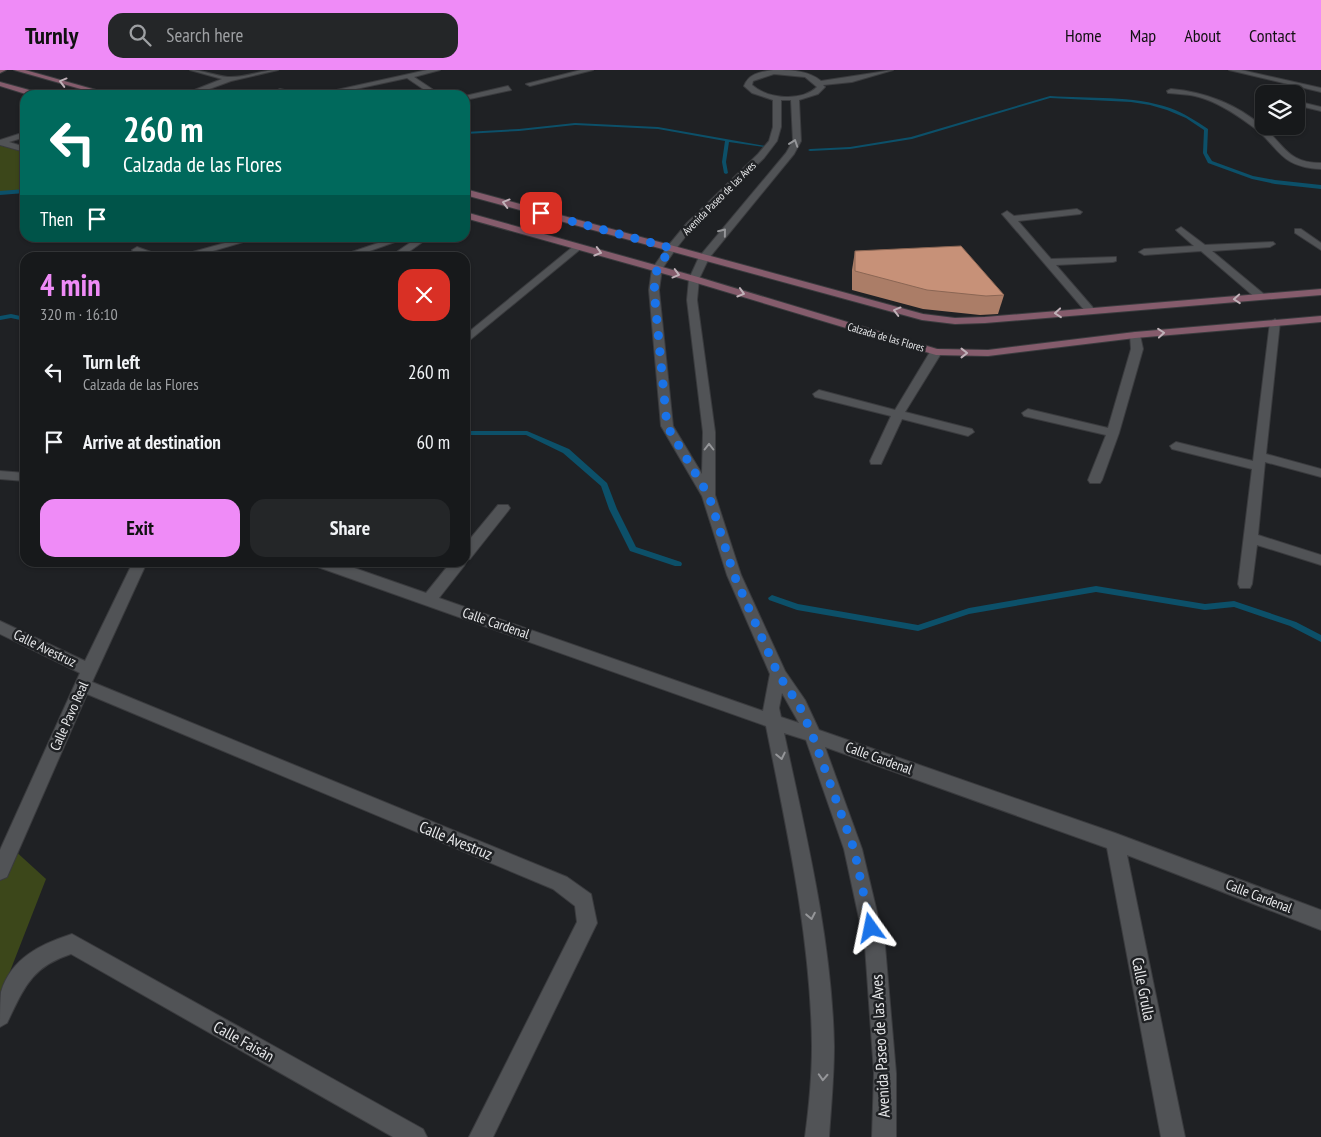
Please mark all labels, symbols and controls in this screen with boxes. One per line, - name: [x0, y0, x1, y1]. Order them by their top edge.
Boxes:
- search box: [108, 13, 458, 58]
- text: Turnly: [25, 20, 78, 51]
- icon: search: [126, 21, 154, 49]
- text: Search here: [166, 23, 243, 47]
- text: Home: [1065, 24, 1102, 47]
- text: Map: [1130, 24, 1156, 47]
- text: About: [1184, 24, 1221, 47]
- text: Contact: [1249, 24, 1296, 47]
- one-way arrow: [60, 78, 68, 88]
- map controls: [1255, 85, 1305, 135]
- button: layers: [1255, 85, 1305, 135]
- text: 260 m: [123, 106, 204, 152]
- icon: left: [40, 110, 105, 175]
- one-way arrow: [789, 139, 799, 148]
- text: Calzada de las Flores: [123, 150, 282, 178]
- street label: Avenida Paseo de las Aves: [679, 158, 759, 238]
- pin: [520, 192, 562, 234]
- one-way arrow: [502, 198, 511, 209]
- icon: arrive: [527, 199, 555, 227]
- icon: arrive: [83, 205, 111, 233]
- text: Then: [40, 207, 73, 231]
- one-way arrow: [718, 229, 726, 238]
- one-way arrow: [593, 247, 601, 257]
- text: 4 min: [40, 265, 101, 304]
- one-way arrow: [671, 268, 680, 279]
- button: close: [398, 269, 450, 321]
- one-way arrow: [736, 288, 744, 298]
- one-way arrow: [1233, 293, 1241, 304]
- text: 320 m · 16:10: [40, 304, 118, 324]
- one-way arrow: [893, 306, 901, 316]
- one-way arrow: [1054, 307, 1062, 318]
- street label: Calzada de las Flores: [846, 319, 926, 355]
- one-way arrow: [1157, 328, 1165, 339]
- one-way arrow: [961, 348, 969, 358]
- text: Turn left: [83, 350, 140, 374]
- icon: left: [40, 358, 68, 386]
- text: 260 m: [408, 360, 450, 384]
- text: Calzada de las Flores: [83, 374, 199, 394]
- icon: arrive: [40, 428, 68, 456]
- text: Arrive at destination: [83, 430, 221, 454]
- text: 60 m: [417, 430, 450, 454]
- one-way arrow: [704, 443, 714, 450]
- button: Exit: [40, 499, 240, 557]
- button: Share: [250, 499, 450, 557]
- street label: Calle Cardenal: [460, 603, 533, 643]
- street label: Calle Avestruz: [11, 625, 79, 671]
- street label: Calle Pavo Real: [46, 678, 93, 753]
- street label: Calle Cardenal: [843, 738, 915, 779]
- one-way arrow: [775, 752, 785, 760]
- street label: Calle Avestruz: [416, 816, 496, 864]
- street label: Calle Cardenal: [1223, 875, 1295, 917]
- position arrow: [844, 901, 896, 953]
- one-way arrow: [805, 911, 815, 920]
- street label: Calle Grulla: [1128, 956, 1160, 1022]
- street label: Avenida Paseo de las Aves: [866, 974, 894, 1118]
- street label: Calle Faisán: [210, 1016, 278, 1066]
- one-way arrow: [818, 1074, 828, 1081]

